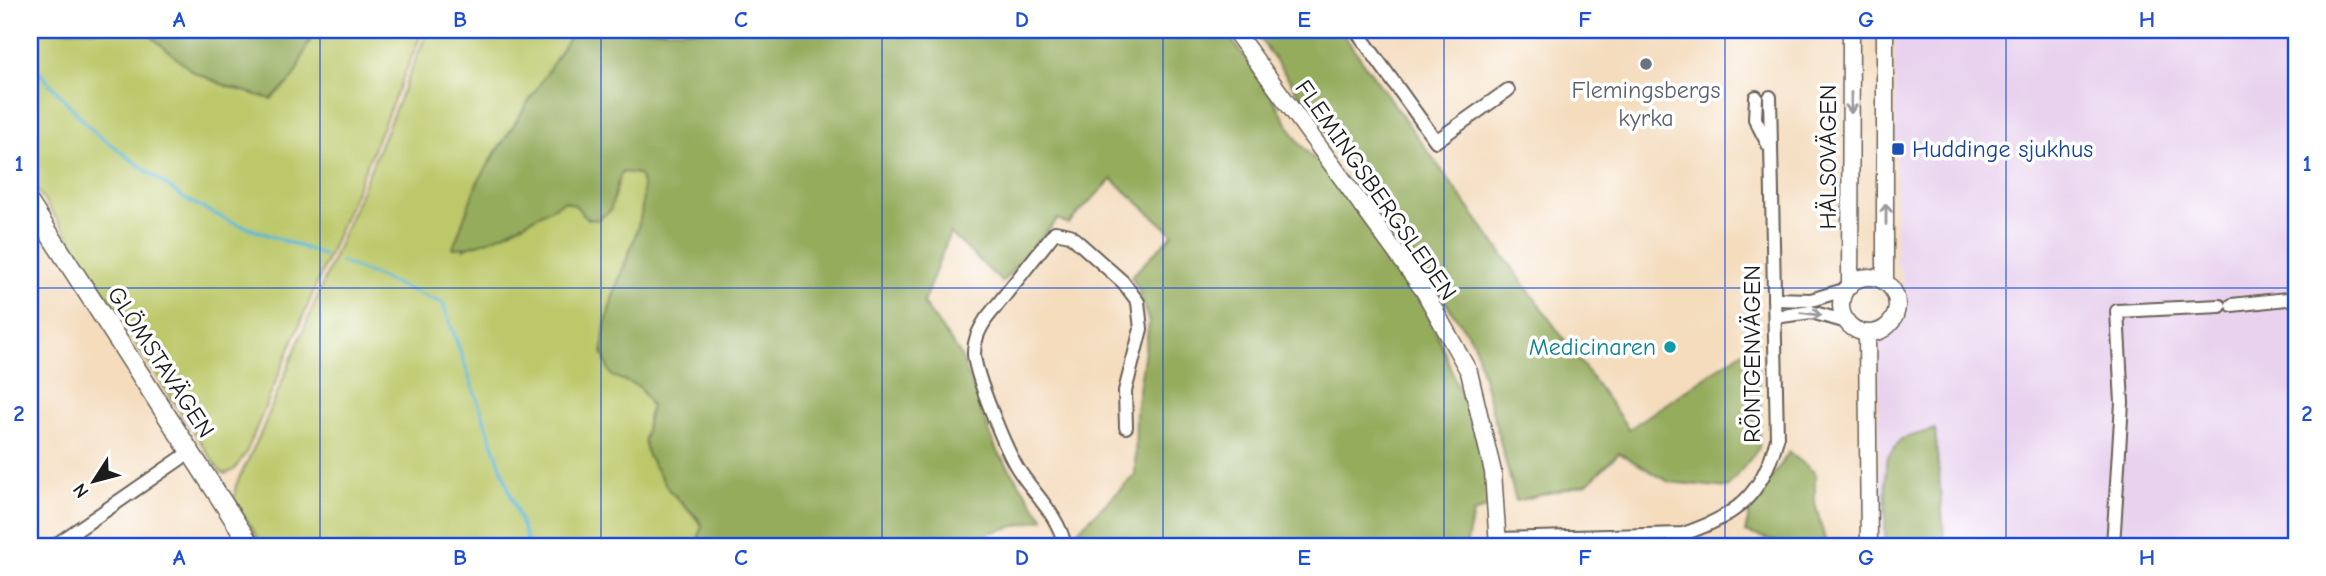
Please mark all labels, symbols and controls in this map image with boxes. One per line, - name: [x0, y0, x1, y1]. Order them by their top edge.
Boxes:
- text: A: [173, 6, 186, 33]
- text: B: [453, 6, 467, 33]
- text: C: [734, 6, 748, 33]
- text: D: [1015, 6, 1029, 33]
- text: E: [1297, 6, 1311, 33]
- text: F: [1578, 6, 1592, 33]
- text: G: [1858, 6, 1874, 33]
- text: H: [2139, 6, 2155, 33]
- marker: Flemingsbergs kyrka: [1638, 56, 1654, 72]
- street label: FLEMINGSBERGSLEDEN: [1289, 75, 1463, 305]
- place label: Flemingsbergs kyrka: [1572, 76, 1720, 132]
- street label: HÄLSOVÄGEN: [1814, 84, 1842, 230]
- one-way arrow: [1844, 91, 1858, 114]
- place label: Huddinge sjukhus: [1912, 135, 2093, 163]
- marker: Huddinge sjukhus: [1890, 141, 1906, 157]
- text: 1: [14, 150, 24, 177]
- text: 1: [2302, 150, 2312, 177]
- one-way arrow: [1879, 203, 1893, 226]
- street label: RÖNTGENVÄGEN: [1738, 265, 1766, 443]
- street label: GLÖMSTAVÄGEN: [102, 281, 220, 443]
- one-way arrow: [1799, 307, 1822, 320]
- place label: Medicinaren: [1529, 333, 1656, 361]
- marker: Medicinaren: [1662, 339, 1678, 355]
- text: 2: [13, 400, 25, 427]
- text: 2: [2301, 400, 2313, 427]
- north arrow: [60, 447, 130, 516]
- text: N: [69, 479, 94, 502]
- text: A: [173, 544, 186, 571]
- text: B: [453, 544, 467, 571]
- text: C: [734, 544, 748, 571]
- text: D: [1015, 544, 1029, 571]
- text: E: [1297, 544, 1311, 571]
- text: F: [1578, 544, 1592, 571]
- text: G: [1858, 544, 1874, 571]
- text: H: [2139, 544, 2155, 571]

